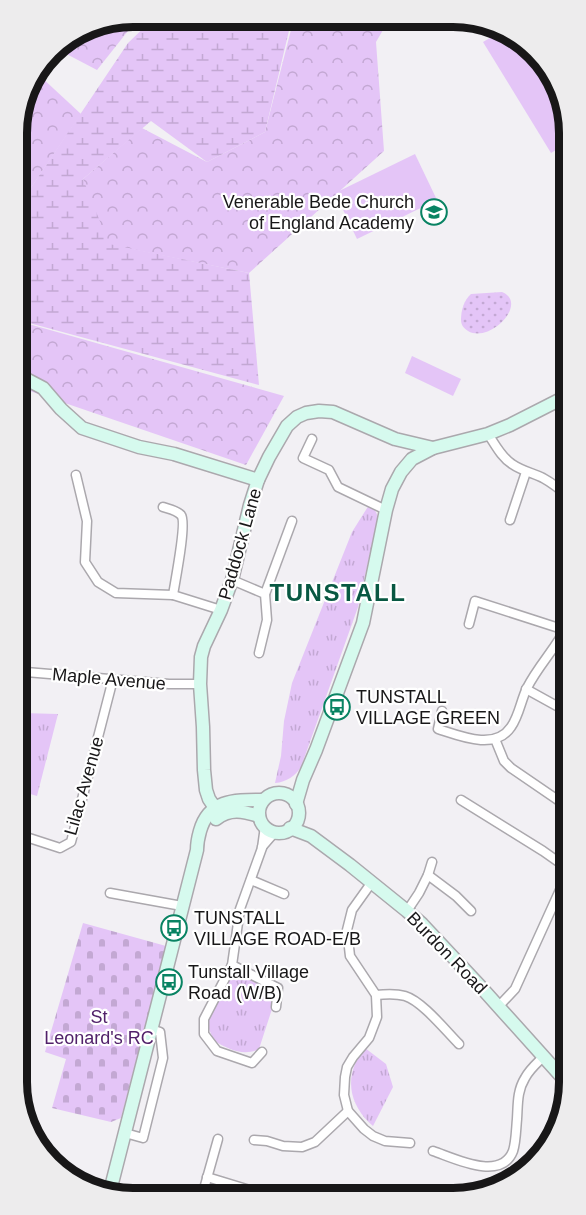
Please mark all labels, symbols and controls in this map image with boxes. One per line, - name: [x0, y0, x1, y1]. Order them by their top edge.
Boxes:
- place label: Venerable Bede Church of England Academy: [223, 192, 414, 233]
- school or university icon: Venerable Bede Church of England Academy: [419, 197, 449, 227]
- street label: Paddock Lane: [215, 486, 265, 602]
- district label: TUNSTALL: [270, 579, 406, 606]
- street label: Maple Avenue: [51, 664, 167, 694]
- place label: TUNSTALL VILLAGE GREEN: [356, 687, 500, 728]
- bus stop icon: TUNSTALL VILLAGE GREEN: [322, 692, 352, 722]
- street label: Lilac Avenue: [60, 734, 108, 838]
- place label: TUNSTALL VILLAGE ROAD-E/B: [194, 908, 361, 949]
- street label: Burdon Road: [403, 908, 491, 998]
- bus stop icon: TUNSTALL VILLAGE ROAD-E/B: [159, 913, 189, 943]
- place label: Tunstall Village Road (W/B): [188, 962, 309, 1003]
- bus stop icon: Tunstall Village Road (W/B): [154, 967, 184, 997]
- park label: St Leonard's RC: [44, 1007, 154, 1048]

